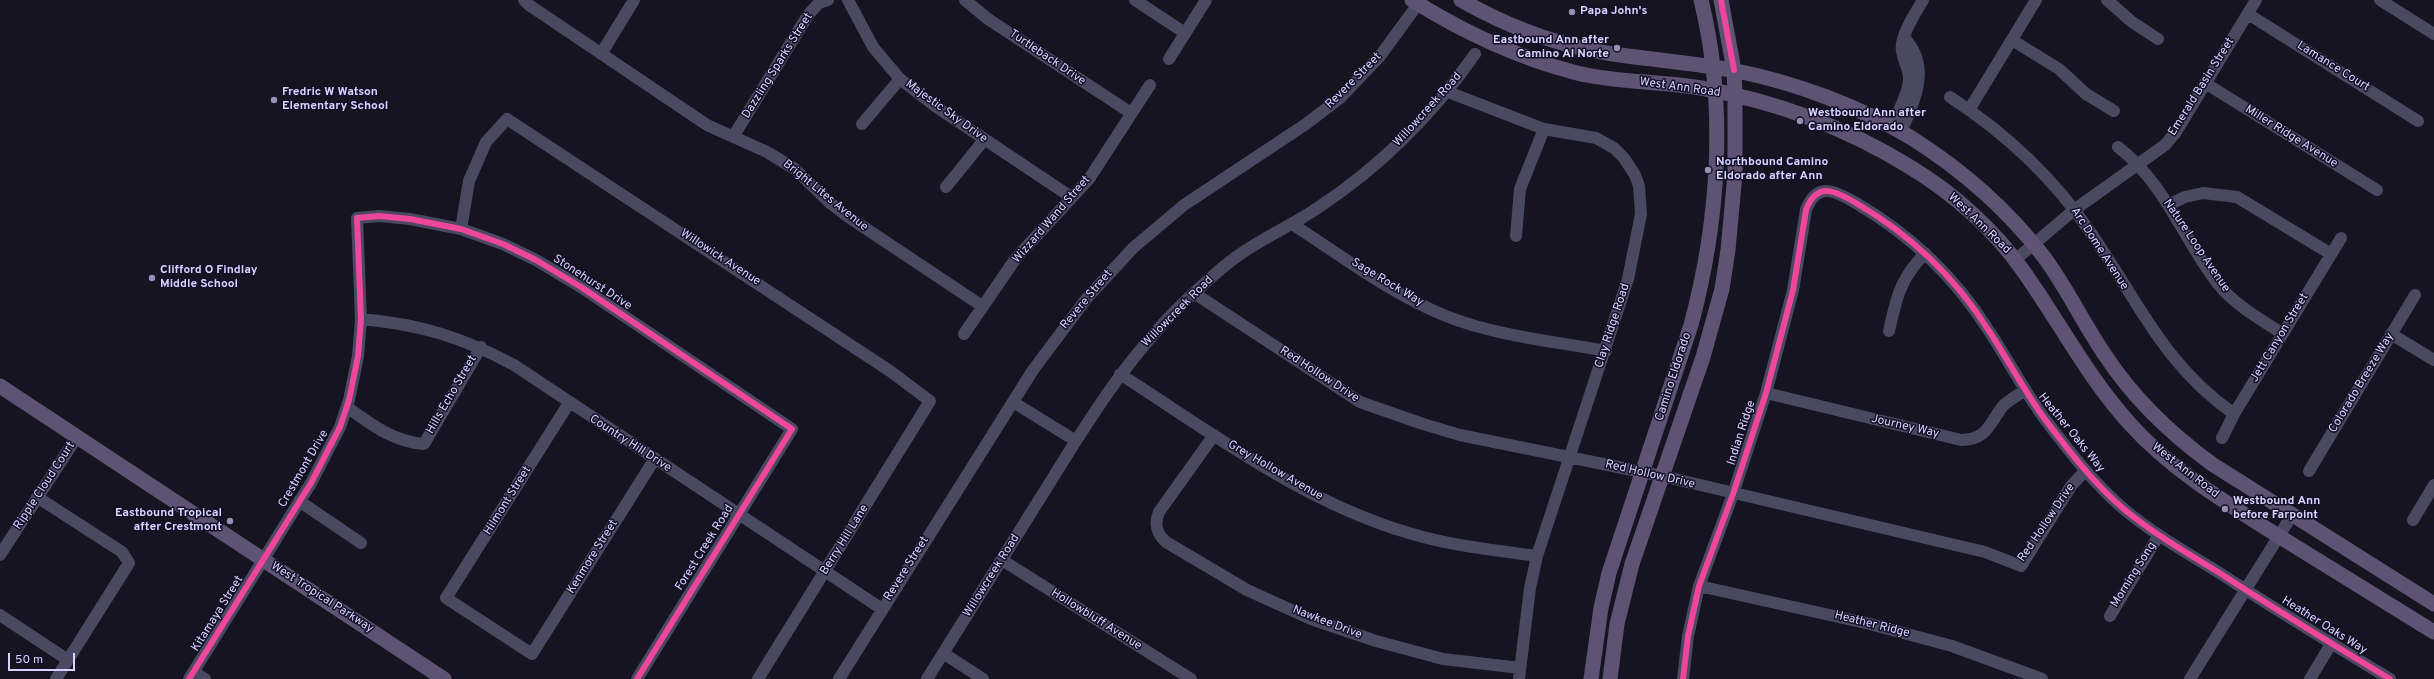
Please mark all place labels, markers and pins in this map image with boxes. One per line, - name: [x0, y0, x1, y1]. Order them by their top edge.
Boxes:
- place label: Papa John's: [1580, 5, 1647, 19]
- marker: Papa John's: [1567, 7, 1577, 17]
- place label: Eastbound Ann after Camino Al Norte: [1493, 34, 1609, 62]
- marker: Eastbound Ann after Camino Al Norte: [1612, 43, 1622, 53]
- place label: Fredric W Watson Elementary School: [282, 86, 388, 114]
- marker: Fredric W Watson Elementary School: [269, 95, 279, 105]
- place label: Westbound Ann after Camino Eldorado: [1808, 107, 1926, 135]
- marker: Westbound Ann after Camino Eldorado: [1795, 116, 1805, 126]
- place label: Northbound Camino Eldorado after Ann: [1716, 156, 1828, 184]
- marker: Northbound Camino Eldorado after Ann: [1703, 165, 1713, 175]
- place label: Clifford O Findlay Middle School: [160, 264, 258, 292]
- marker: Clifford O Findlay Middle School: [147, 273, 157, 283]
- place label: Westbound Ann before Farpoint: [2233, 495, 2320, 523]
- marker: Westbound Ann before Farpoint: [2220, 504, 2230, 514]
- place label: Eastbound Tropical after Crestmont: [115, 507, 222, 535]
- marker: Eastbound Tropical after Crestmont: [225, 516, 235, 526]

